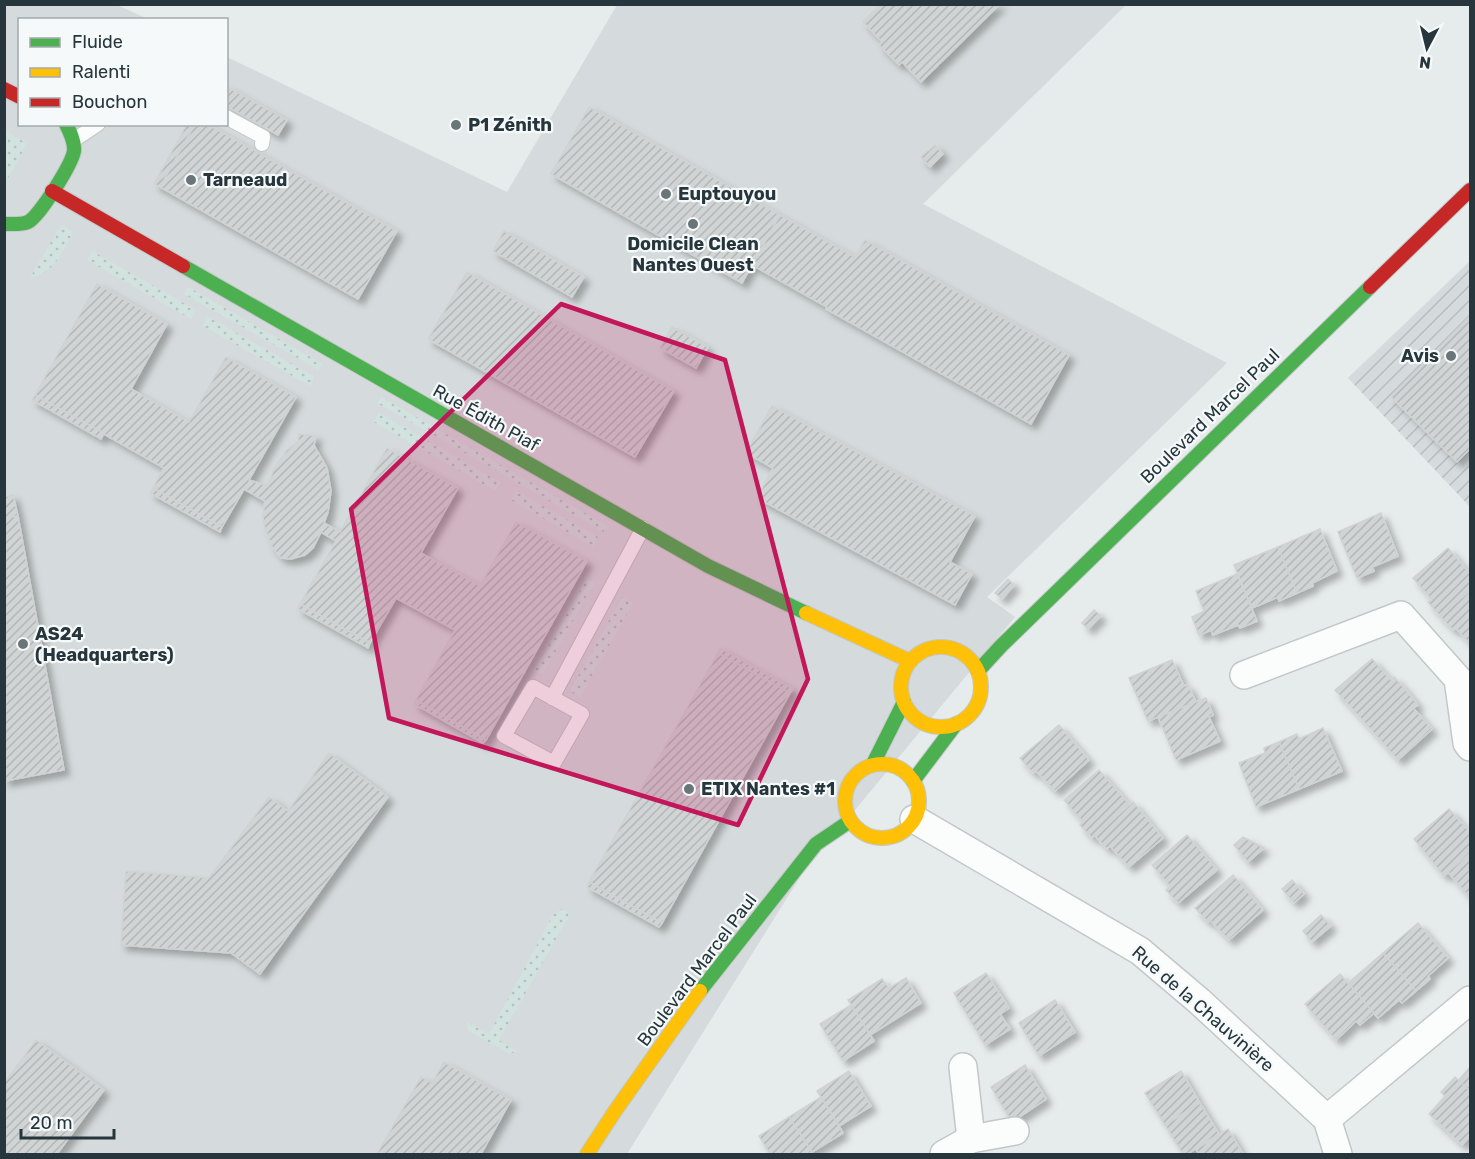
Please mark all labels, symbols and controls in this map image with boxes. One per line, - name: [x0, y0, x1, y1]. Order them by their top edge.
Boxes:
- legend: [18, 18, 228, 126]
- north arrow: [1397, 18, 1457, 78]
- text: Fluide: [72, 31, 123, 53]
- text: N: [1418, 52, 1432, 73]
- text: Ralenti: [72, 61, 130, 83]
- text: Bouchon: [72, 91, 147, 113]
- place label: P1 Zénith: [468, 114, 552, 136]
- marker: P1 Zénith: [449, 118, 463, 132]
- place label: Tarneaud: [203, 169, 287, 191]
- marker: Tarneaud: [184, 173, 198, 187]
- place label: Euptouyou: [678, 183, 776, 205]
- marker: Euptouyou: [659, 187, 673, 201]
- marker: Domicile Clean Nantes Ouest: [686, 217, 700, 231]
- place label: Domicile Clean Nantes Ouest: [627, 233, 759, 276]
- street label: Boulevard Marcel Paul: [1136, 344, 1284, 488]
- place label: Avis: [1401, 345, 1439, 367]
- marker: Avis: [1444, 349, 1458, 363]
- street label: Rue Édith Piaf: [429, 380, 543, 456]
- place label: AS24 (Headquarters): [35, 623, 174, 666]
- marker: AS24 (Headquarters): [16, 637, 30, 651]
- place label: ETIX Nantes #1: [701, 778, 835, 800]
- marker: ETIX Nantes #1: [682, 782, 696, 796]
- street label: Boulevard Marcel Paul: [633, 890, 761, 1050]
- street label: Rue de la Chauvinière: [1127, 941, 1279, 1077]
- scale bar: [21, 1102, 114, 1140]
- text: 20 m: [30, 1112, 72, 1134]

